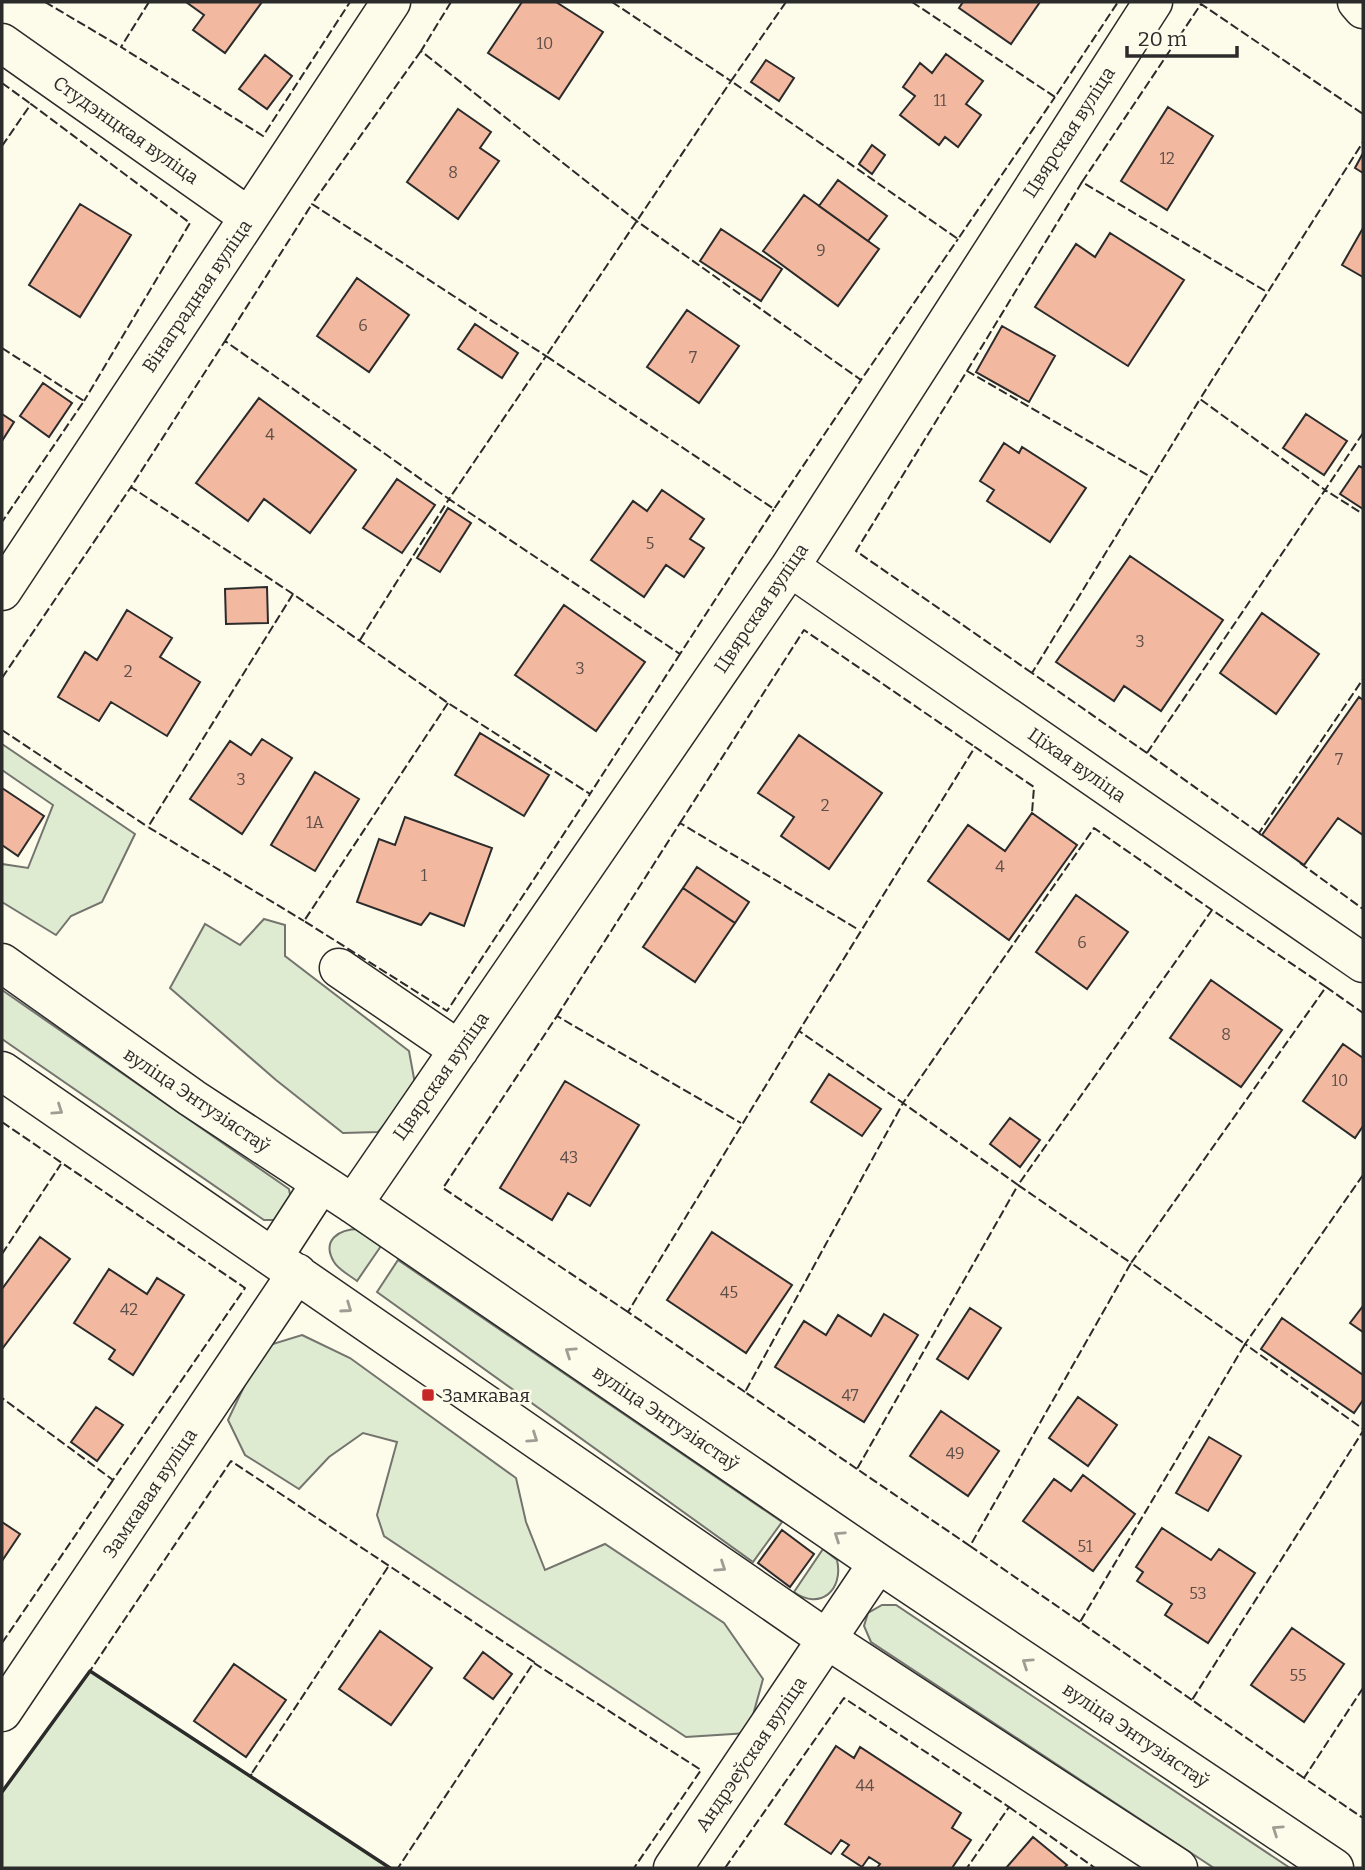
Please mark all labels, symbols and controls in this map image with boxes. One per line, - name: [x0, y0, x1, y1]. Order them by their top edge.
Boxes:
- scale bar: [1127, 14, 1237, 58]
- text: 20 m: [1138, 26, 1187, 52]
- house number: 10: [537, 34, 553, 53]
- street label: Цвярская вуліца: [1018, 62, 1120, 202]
- street label: Студэнцкая вуліца: [49, 71, 204, 189]
- house number: 11: [934, 91, 947, 110]
- house number: 12: [1159, 149, 1175, 168]
- house number: 8: [448, 163, 458, 182]
- street label: Вінаградная вуліца: [137, 215, 257, 377]
- house number: 9: [816, 241, 826, 260]
- house number: 6: [358, 316, 368, 335]
- house number: 7: [689, 348, 697, 367]
- house number: 4: [265, 425, 275, 444]
- house number: 5: [646, 534, 654, 553]
- street label: Цвярская вуліца: [709, 538, 813, 677]
- house number: 3: [1135, 632, 1145, 651]
- house number: 3: [575, 659, 585, 678]
- house number: 2: [124, 662, 132, 681]
- street label: Ціхая вуліца: [1024, 723, 1131, 808]
- house number: 7: [1335, 750, 1343, 769]
- house number: 3: [236, 770, 246, 789]
- house number: 2: [821, 796, 829, 815]
- house number: 1A: [306, 813, 325, 832]
- house number: 4: [995, 857, 1005, 876]
- house number: 1: [421, 866, 428, 885]
- house number: 6: [1077, 933, 1087, 952]
- street label: Цвярская вуліца: [388, 1007, 494, 1145]
- house number: 8: [1221, 1025, 1231, 1044]
- street label: вуліца Энтузіястаў: [119, 1042, 275, 1158]
- house number: 10: [1332, 1071, 1348, 1090]
- one-way arrow: [50, 1102, 63, 1114]
- house number: 43: [560, 1148, 578, 1167]
- house number: 45: [720, 1283, 738, 1302]
- house number: 42: [120, 1300, 138, 1319]
- one-way arrow: [339, 1300, 352, 1312]
- one-way arrow: [564, 1347, 577, 1360]
- street label: вуліца Энтузіястаў: [588, 1360, 744, 1476]
- place label: Замкавая: [442, 1384, 530, 1407]
- house number: 47: [841, 1386, 859, 1405]
- marker: Замкавая: [420, 1387, 436, 1403]
- street label: Замкавая вуліца: [98, 1423, 202, 1562]
- one-way arrow: [525, 1430, 538, 1442]
- house number: 49: [946, 1444, 964, 1463]
- one-way arrow: [833, 1531, 846, 1544]
- house number: 51: [1078, 1537, 1093, 1556]
- one-way arrow: [713, 1559, 726, 1571]
- house number: 53: [1189, 1584, 1207, 1603]
- one-way arrow: [1022, 1659, 1035, 1671]
- house number: 55: [1289, 1666, 1307, 1685]
- street label: Андрэеўская вуліца: [691, 1672, 812, 1836]
- street label: вуліца Энтузіястаў: [1058, 1677, 1214, 1793]
- house number: 44: [856, 1776, 875, 1795]
- one-way arrow: [1272, 1825, 1285, 1838]

